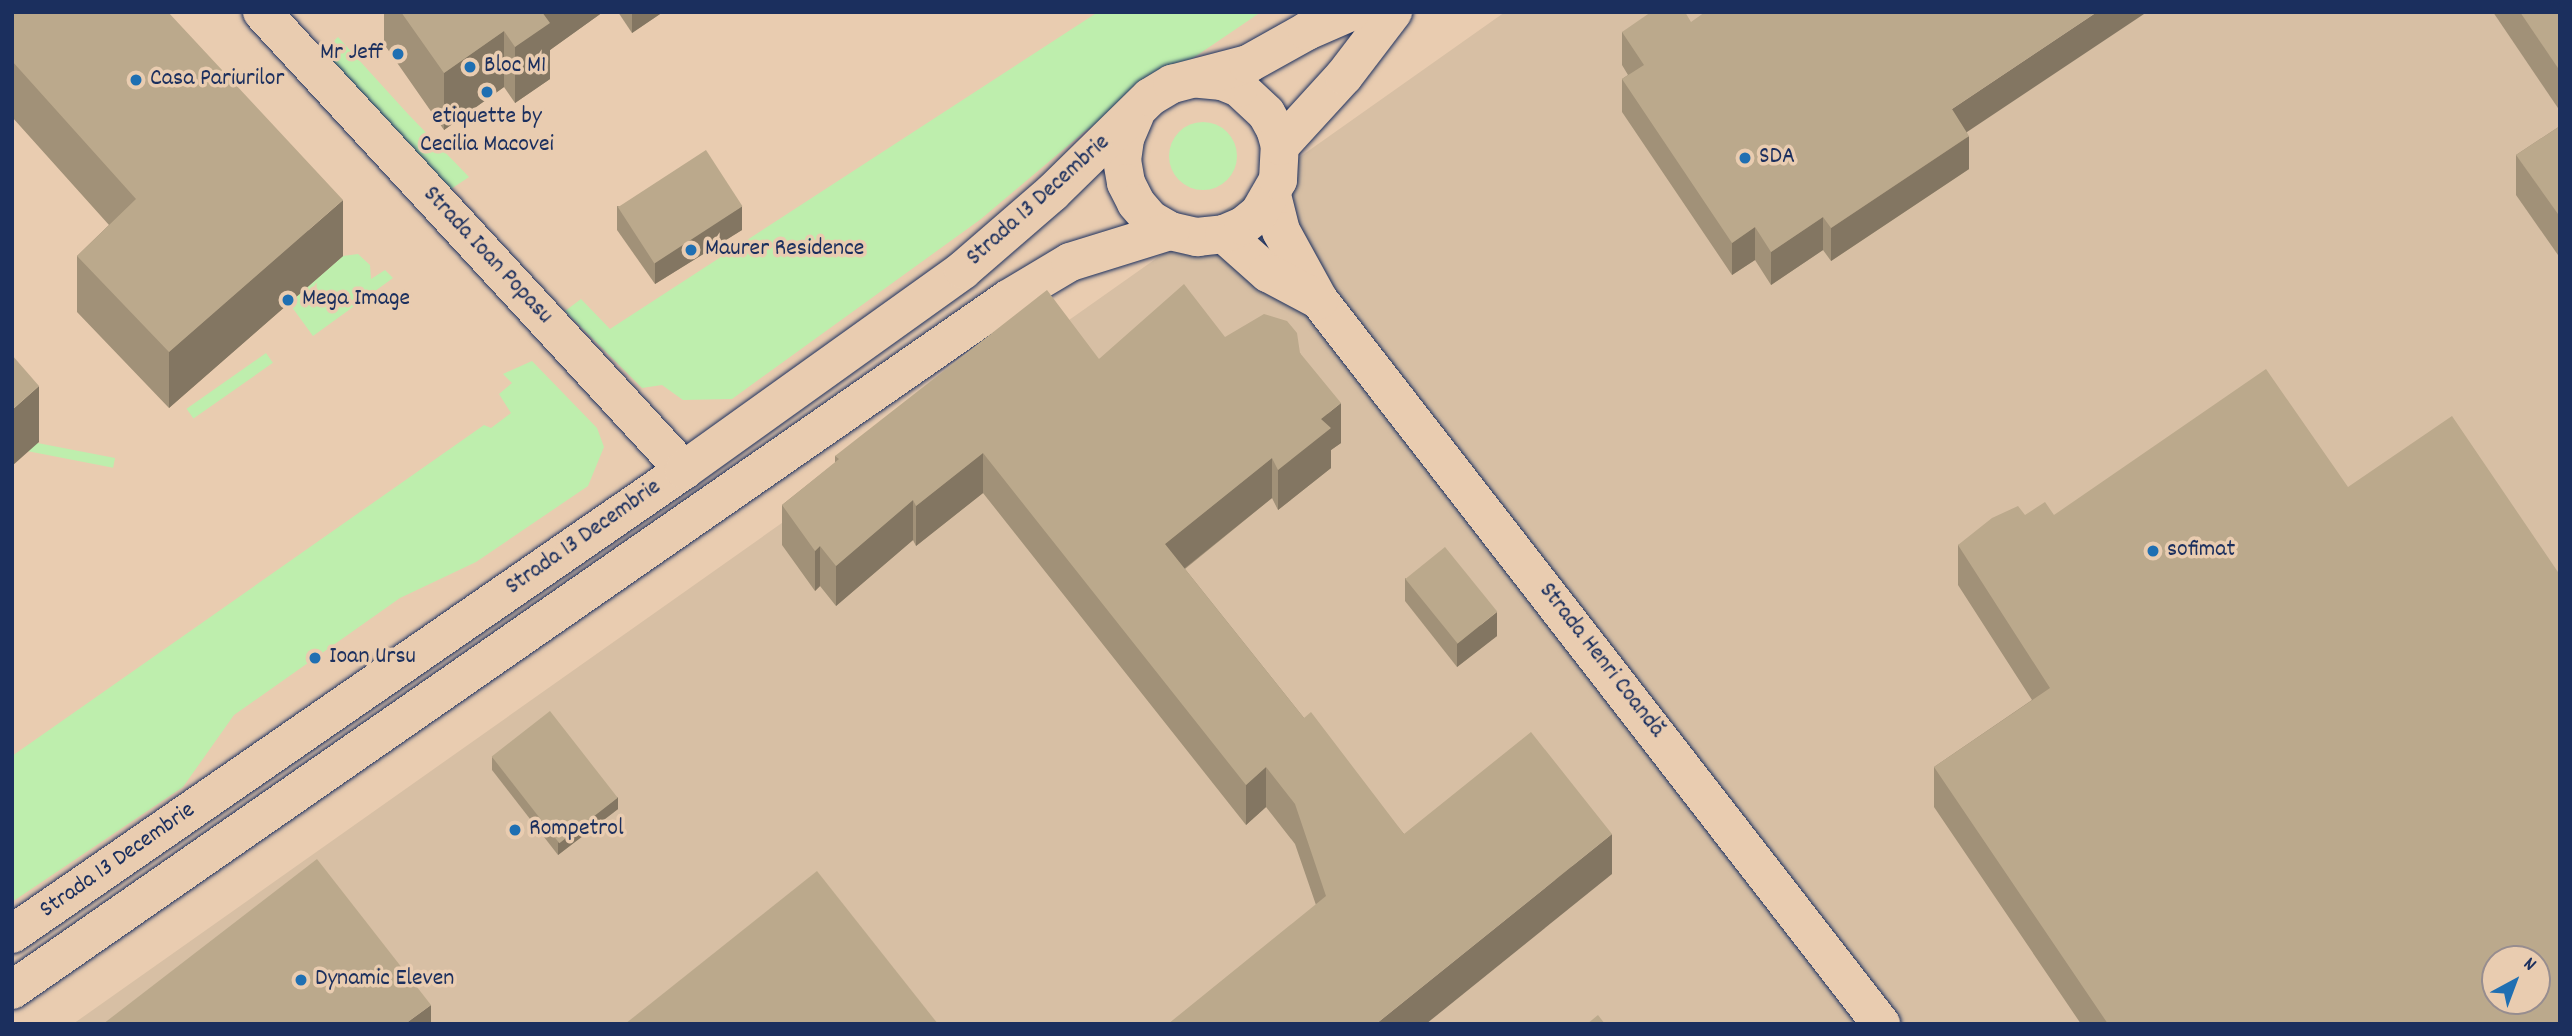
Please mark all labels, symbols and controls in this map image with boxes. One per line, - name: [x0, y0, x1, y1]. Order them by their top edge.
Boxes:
- place label: Mr Jeff: [320, 40, 384, 68]
- marker: Mr Jeff: [390, 46, 406, 62]
- place label: Bloc M1: [484, 53, 546, 81]
- marker: Bloc M1: [462, 59, 478, 75]
- place label: Casa Pariurilor: [150, 66, 284, 94]
- marker: Casa Pariurilor: [128, 72, 144, 88]
- marker: etiquette by Cecilia Macovei: [479, 84, 495, 100]
- place label: etiquette by Cecilia Macovei: [420, 104, 554, 160]
- street label: Strada 13 Decembrie: [961, 129, 1117, 273]
- place label: SDA: [1759, 144, 1795, 172]
- marker: SDA: [1737, 150, 1753, 166]
- street label: Strada Ioan Popasu: [416, 181, 558, 331]
- place label: Maurer Residence: [705, 236, 864, 264]
- marker: Maurer Residence: [683, 242, 699, 258]
- place label: Mega Image: [302, 286, 410, 314]
- marker: Mega Image: [280, 292, 296, 308]
- street label: Strada 13 Decembrie: [501, 474, 667, 602]
- place label: sofimat: [2167, 537, 2235, 565]
- marker: sofimat: [2145, 543, 2161, 559]
- street label: Strada Henri Coandă: [1532, 578, 1670, 744]
- place label: Ioan Ursu: [329, 644, 416, 672]
- marker: Ioan Ursu: [307, 650, 323, 666]
- street label: Strada 13 Decembrie: [35, 797, 201, 925]
- place label: Rompetrol: [529, 816, 624, 844]
- marker: Rompetrol: [507, 822, 523, 838]
- north arrow: [2481, 945, 2551, 1015]
- text: N: [2516, 952, 2541, 979]
- place label: Dynamic Eleven: [315, 966, 454, 994]
- marker: Dynamic Eleven: [293, 972, 309, 988]

